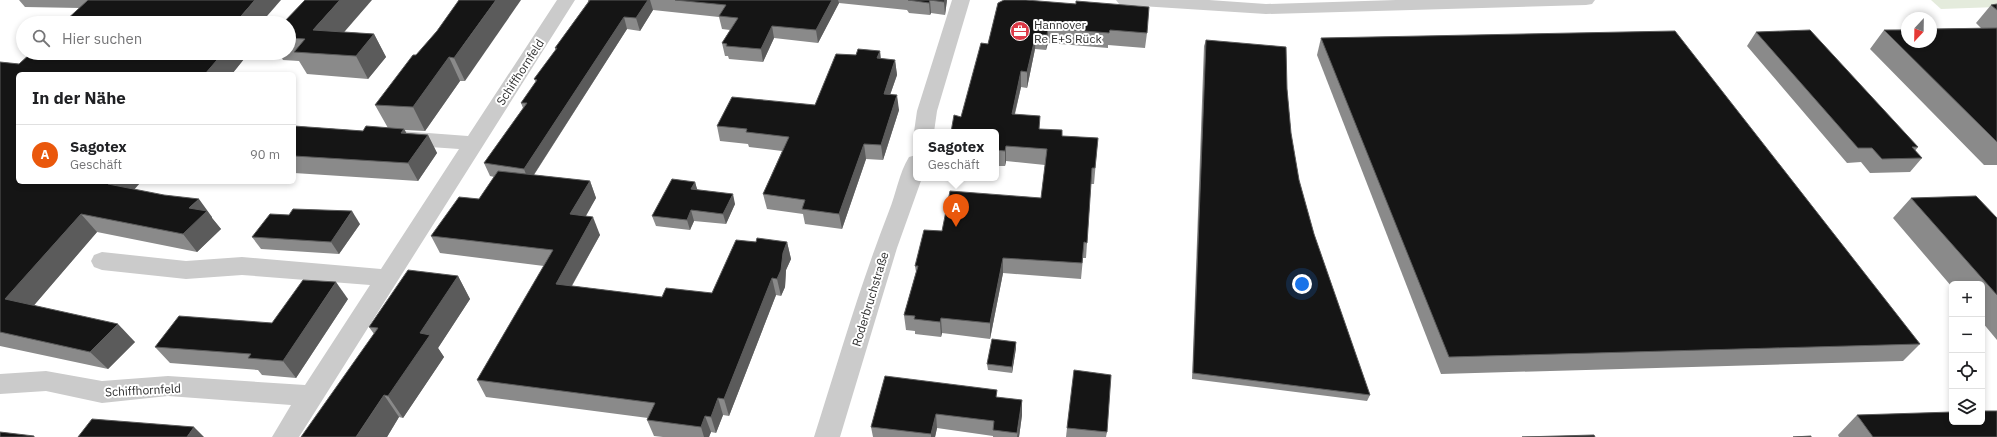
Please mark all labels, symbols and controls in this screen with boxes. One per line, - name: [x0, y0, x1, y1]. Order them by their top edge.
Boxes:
- north arrow: [1901, 12, 1937, 48]
- search box: [16, 16, 296, 60]
- place label: Hannover Re E+S Rück: [1034, 17, 1102, 46]
- office icon: Hannover Re E+S Rück: [1009, 20, 1031, 42]
- icon: search: [30, 27, 52, 49]
- text: Hier suchen: [62, 29, 142, 48]
- street label: Schiffhornfeld: [493, 36, 547, 108]
- text: In der Nähe: [32, 87, 126, 109]
- popup: [913, 129, 999, 181]
- text: Sagotex: [70, 137, 127, 156]
- text: Sagotex: [928, 137, 984, 156]
- text: A: [41, 146, 49, 163]
- text: 90 m: [250, 146, 280, 163]
- text: Geschäft: [70, 156, 122, 173]
- text: Geschäft: [928, 156, 980, 173]
- pin: A: [943, 194, 969, 227]
- street label: Roderbruchstraße: [848, 249, 892, 348]
- your location: [1292, 274, 1312, 294]
- map controls: [1949, 281, 1985, 425]
- button: +: [1949, 281, 1985, 317]
- button: −: [1949, 317, 1985, 353]
- button: locate: [1949, 353, 1985, 389]
- street label: Schiffhornfeld: [105, 381, 181, 399]
- button: layers: [1949, 389, 1985, 425]

